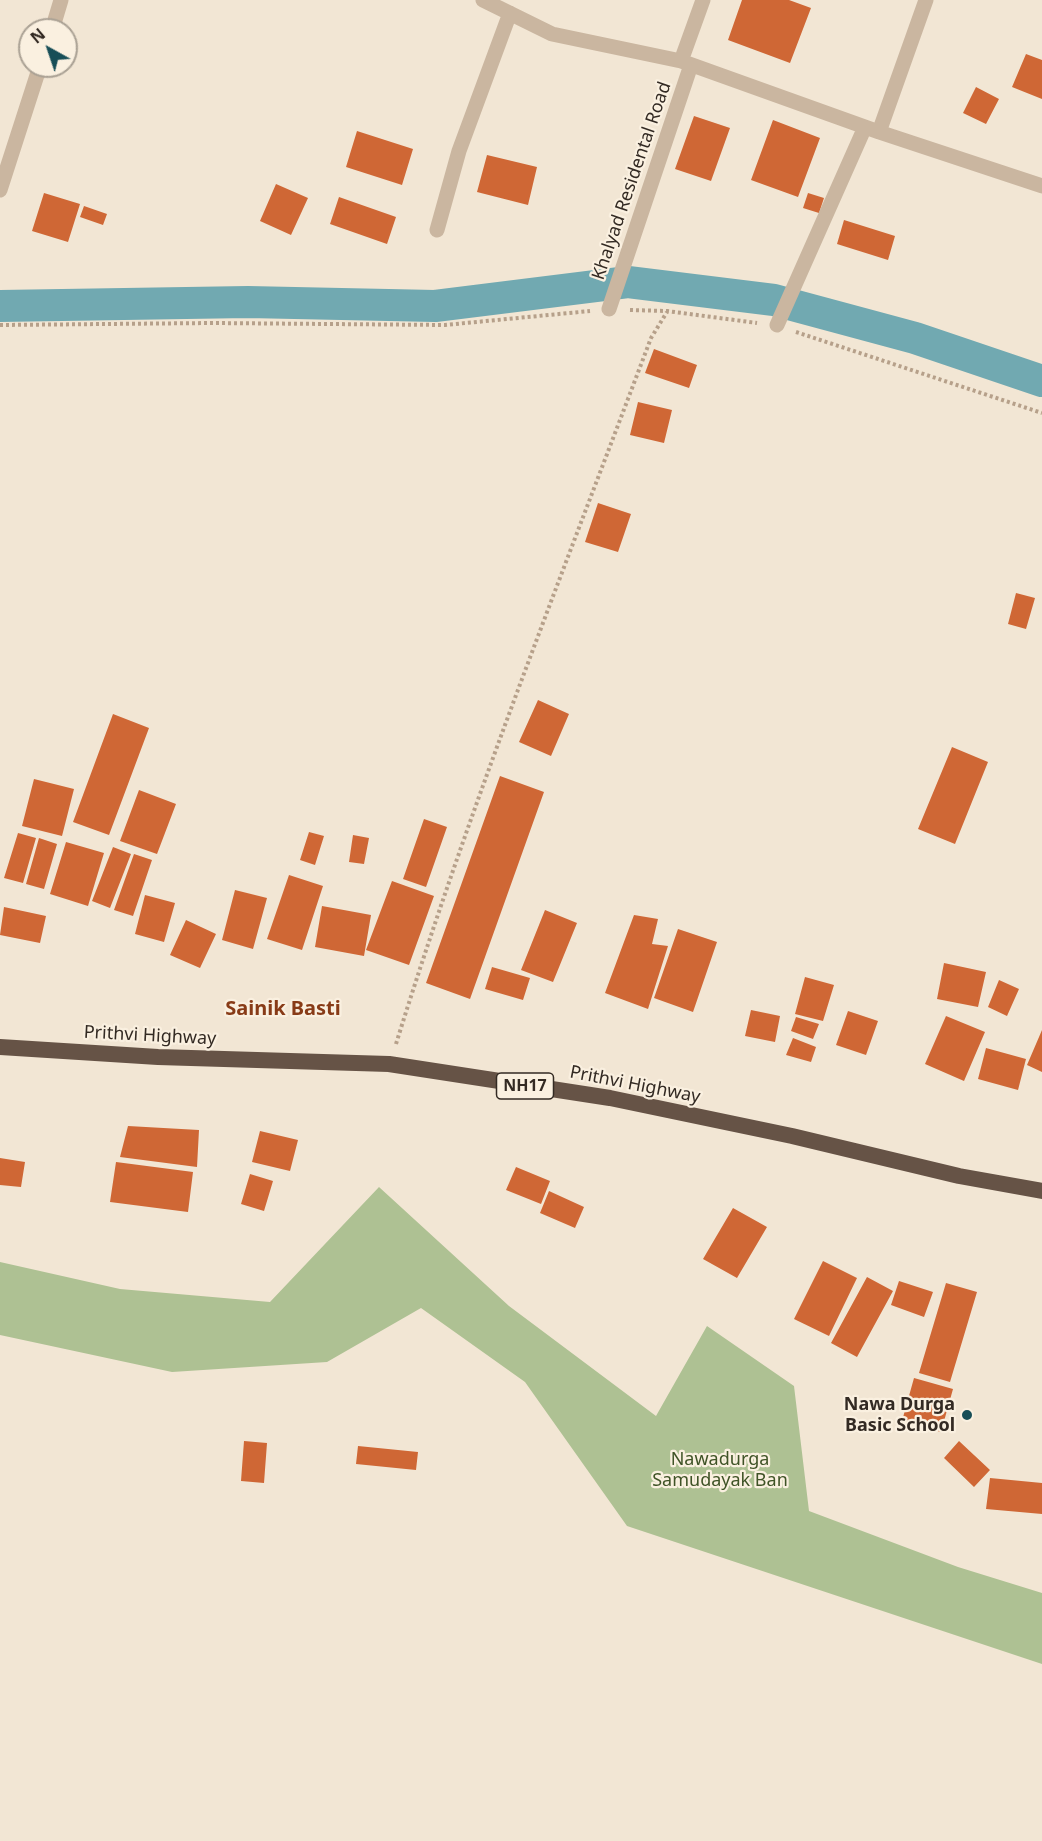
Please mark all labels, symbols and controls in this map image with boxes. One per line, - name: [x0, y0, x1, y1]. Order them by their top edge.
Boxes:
- north arrow: [18, 18, 78, 78]
- text: N: [26, 23, 50, 48]
- street label: Khalyad Residental Road: [588, 79, 676, 283]
- district label: Sainik Basti: [225, 997, 341, 1021]
- street label: Prithvi Highway: [83, 1022, 217, 1050]
- street label: Prithvi Highway: [568, 1062, 702, 1108]
- road number: NH17: [496, 1073, 554, 1099]
- place label: Nawa Durga Basic School: [844, 1394, 955, 1436]
- marker: Nawa Durga Basic School: [960, 1408, 974, 1422]
- park label: Nawadurga Samudayak Ban: [652, 1449, 788, 1492]

